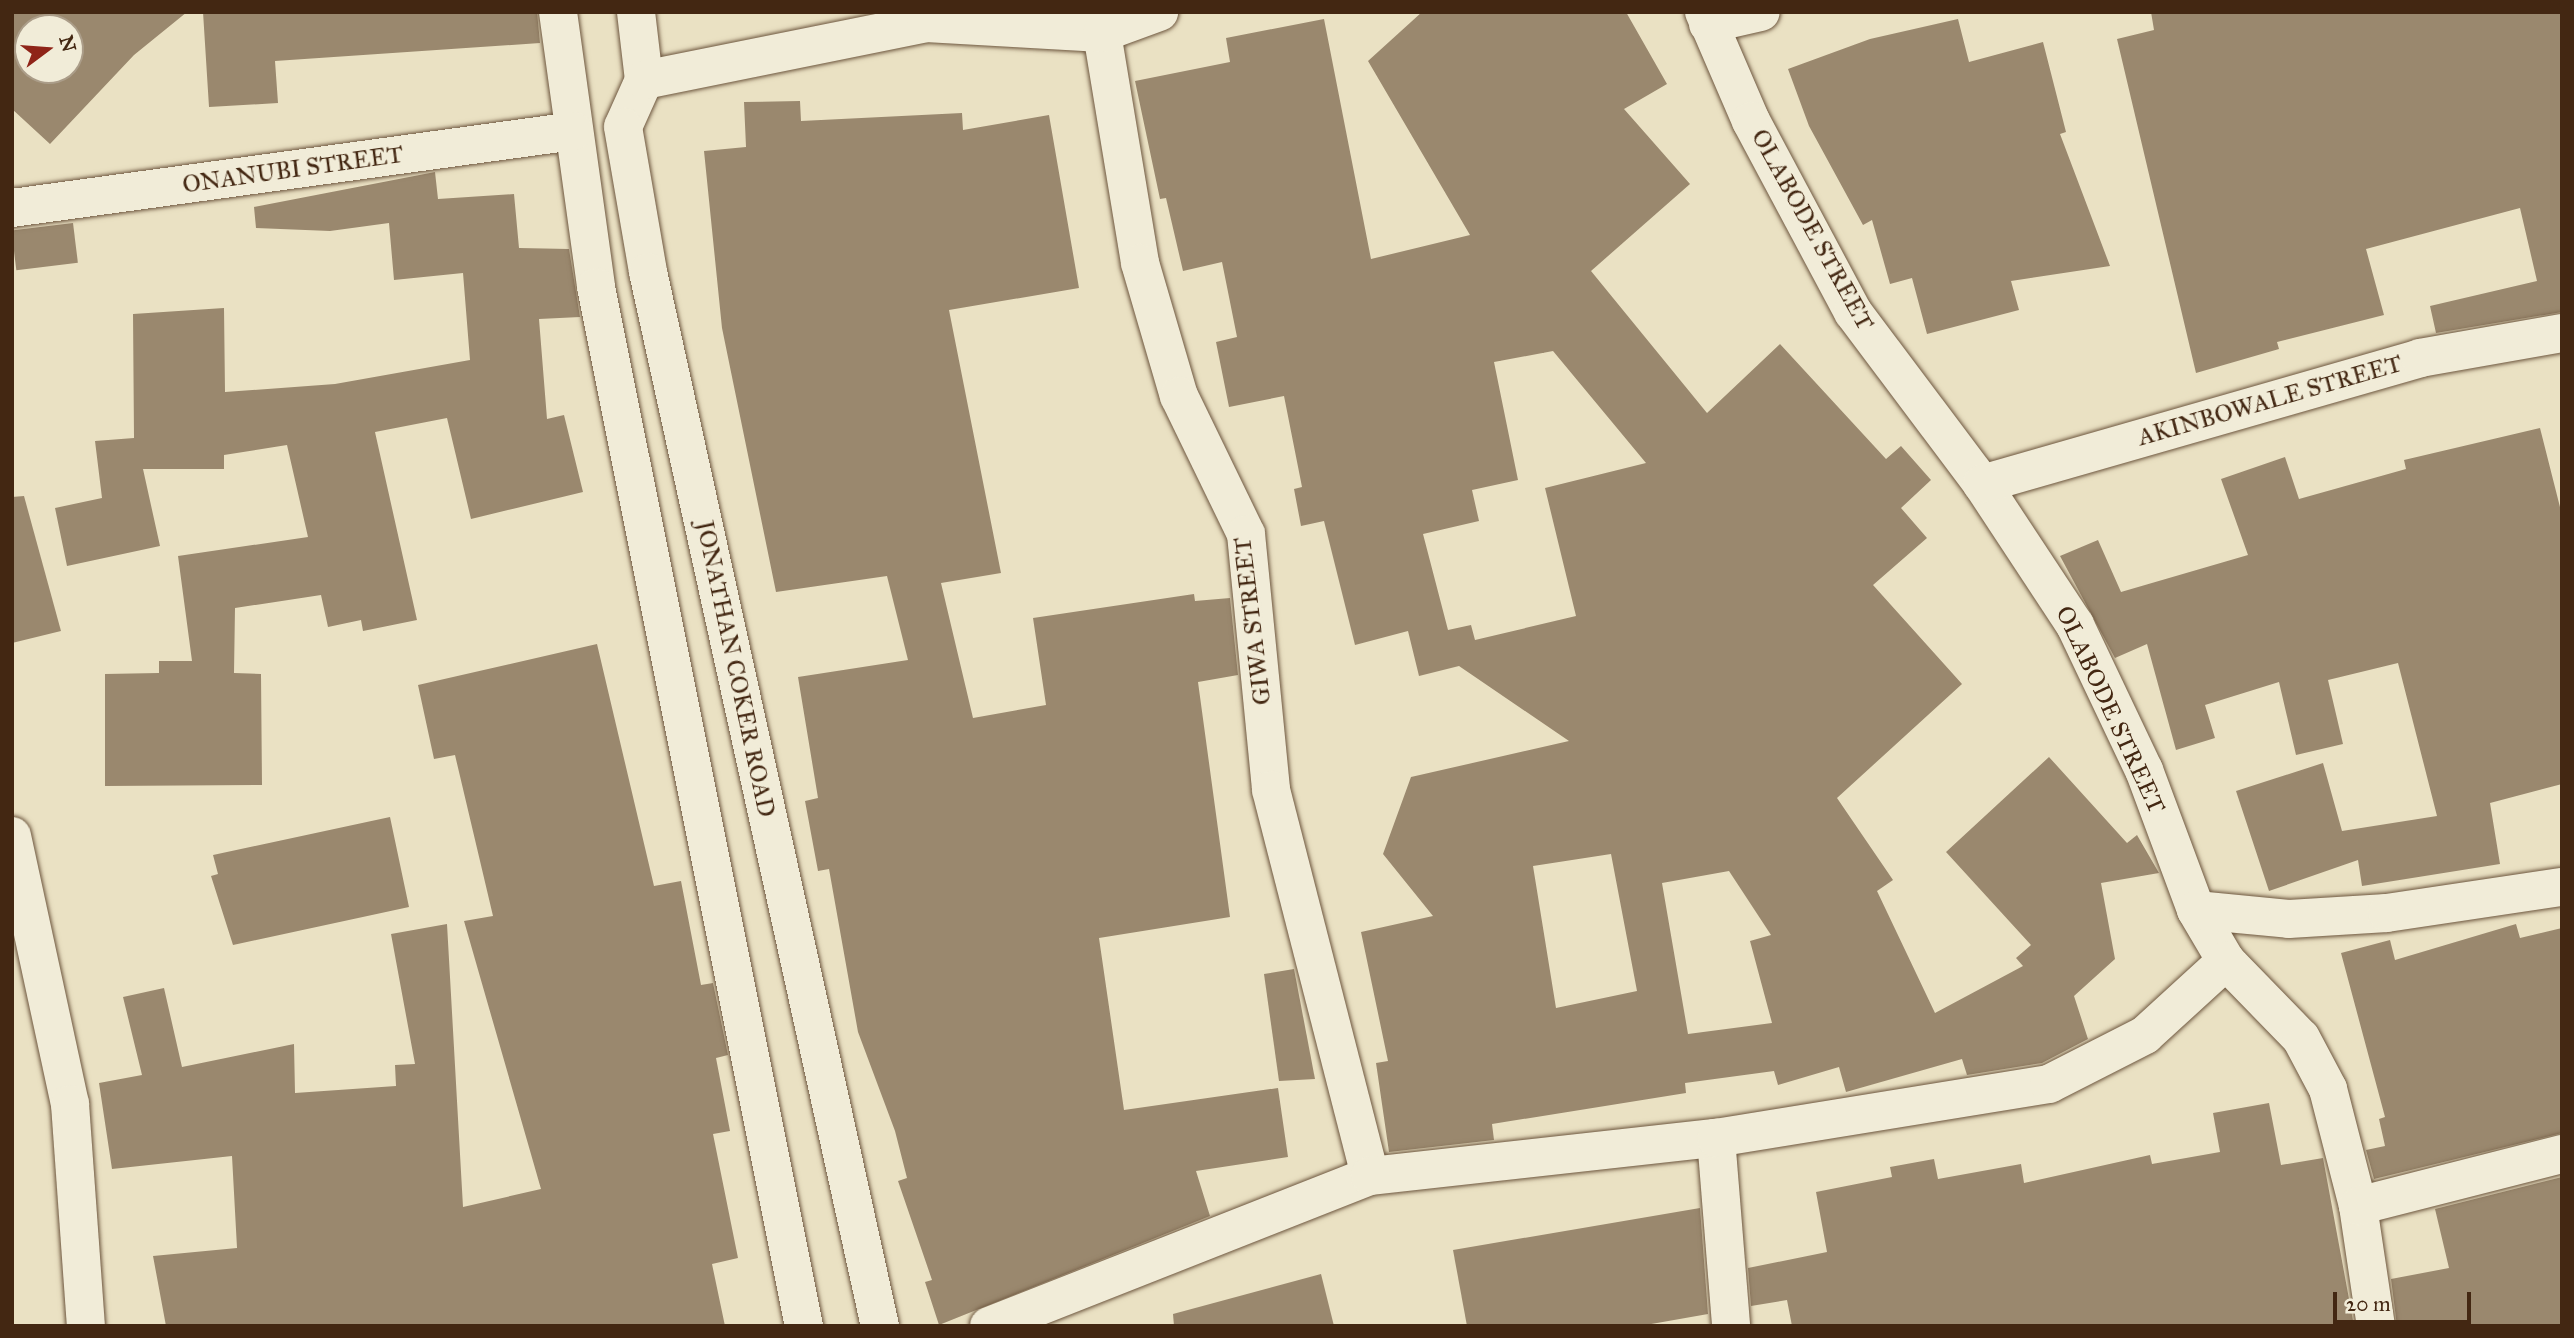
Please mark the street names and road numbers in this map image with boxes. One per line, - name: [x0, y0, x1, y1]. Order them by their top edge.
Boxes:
- street label: OLABODE STREET: [1745, 124, 1879, 336]
- street label: ONANUBI STREET: [181, 140, 405, 200]
- street label: AKINBOWALE STREET: [2135, 349, 2405, 453]
- street label: JONATHAN COKER ROAD: [690, 518, 780, 820]
- street label: GIWA STREET: [1228, 535, 1278, 707]
- street label: OLABODE STREET: [2049, 602, 2171, 818]

